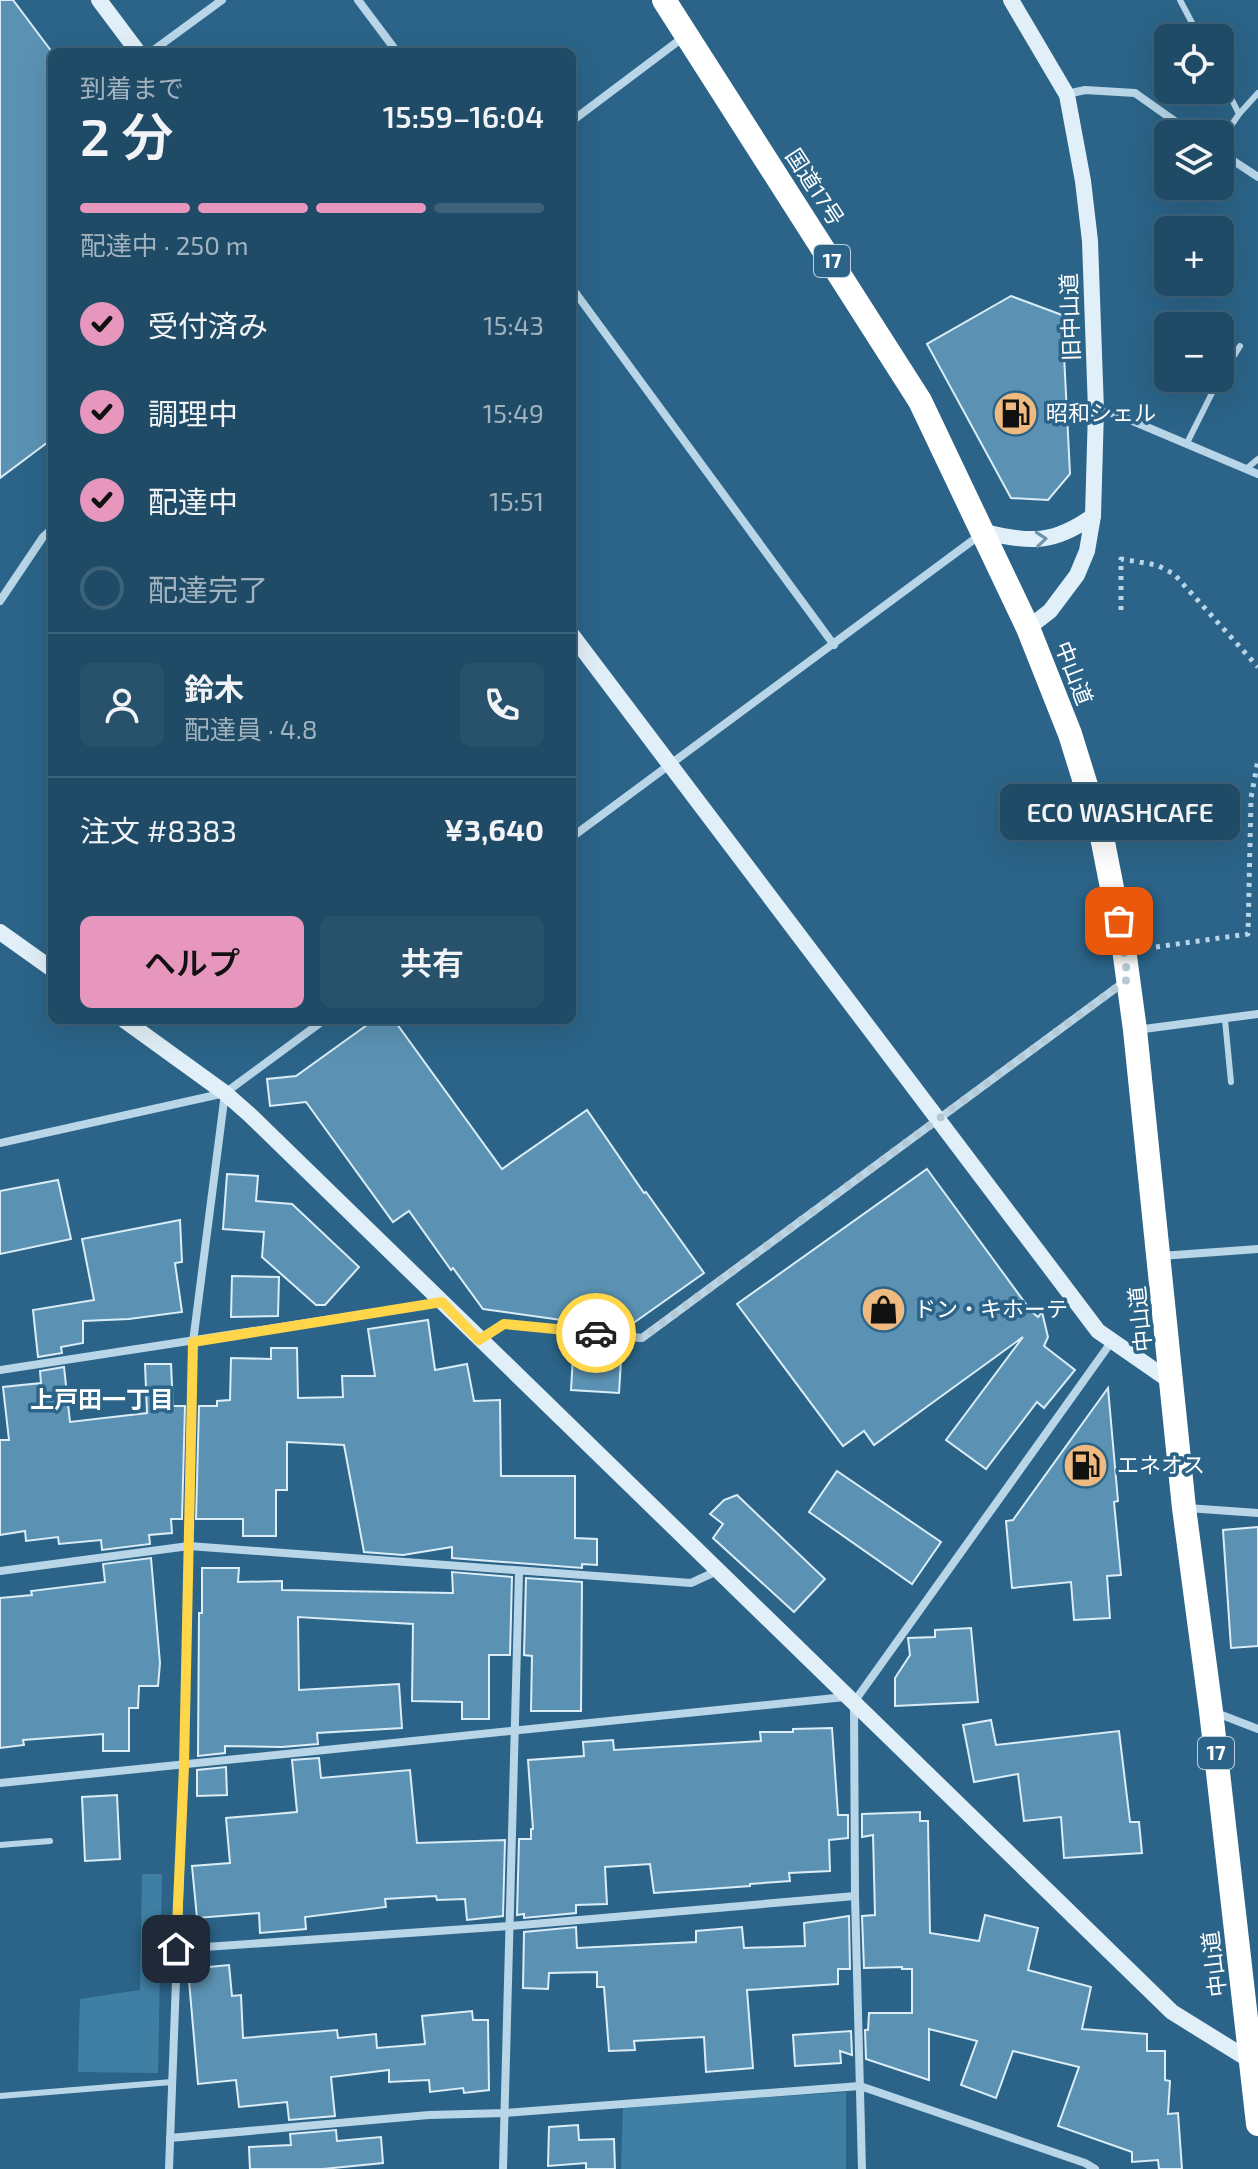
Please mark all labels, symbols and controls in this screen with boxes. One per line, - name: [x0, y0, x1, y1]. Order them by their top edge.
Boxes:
- map controls: [1154, 24, 1234, 392]
- button: locate: [1154, 24, 1234, 104]
- text: 到着まで: [80, 72, 184, 103]
- text: 15:59–16:04: [383, 98, 544, 134]
- text: 2 分: [80, 104, 173, 166]
- button: layers: [1154, 120, 1234, 200]
- street label: 国道17号: [782, 143, 850, 230]
- button: +: [1154, 216, 1234, 296]
- text: 配達中 · 250 m: [80, 229, 249, 260]
- road number: 17: [814, 245, 850, 277]
- street label: 旧中山道: [1054, 273, 1084, 361]
- icon: check: [80, 302, 124, 346]
- text: 受付済み: [148, 307, 268, 343]
- text: 15:43: [483, 309, 544, 340]
- button: −: [1154, 312, 1234, 392]
- fuel station icon: 昭和シェル: [991, 389, 1039, 437]
- icon: check: [80, 390, 124, 434]
- text: 調理中: [148, 395, 238, 431]
- text: 15:49: [483, 397, 544, 428]
- place label: 昭和シェル: [1046, 399, 1156, 425]
- icon: check: [80, 478, 124, 522]
- text: 配達中: [148, 483, 238, 519]
- text: 15:51: [489, 485, 544, 516]
- one-way arrow: [1035, 531, 1048, 548]
- text: 配達完了: [148, 571, 268, 607]
- street label: 中山道: [1051, 637, 1099, 708]
- button: person: [80, 663, 164, 747]
- button: phone: [460, 663, 544, 747]
- text: 鈴木: [184, 670, 244, 706]
- text: 配達員 · 4.8: [184, 713, 317, 744]
- callout: ECO WASHCAFE: [999, 785, 1239, 841]
- text: ECO WASHCAFE: [1026, 796, 1214, 827]
- text: ¥3,640: [444, 811, 544, 847]
- text: 注文 #8383: [80, 812, 237, 848]
- pin: [1085, 887, 1153, 955]
- icon: bag: [1097, 899, 1141, 943]
- button: ヘルプ: [80, 916, 304, 1008]
- button: 共有: [320, 916, 544, 1008]
- shop icon: ドン・キホーテ: [859, 1285, 907, 1333]
- street label: 中山道: [1123, 1285, 1155, 1353]
- courier: [556, 1293, 636, 1373]
- place label: ドン・キホーテ: [914, 1295, 1068, 1321]
- icon: car: [574, 1311, 618, 1355]
- district label: 上戸田一丁目: [30, 1384, 174, 1413]
- fuel station icon: エネオス: [1062, 1441, 1110, 1489]
- place label: エネオス: [1117, 1451, 1205, 1477]
- road number: 17: [1198, 1737, 1234, 1769]
- pin: [142, 1915, 210, 1983]
- icon: home: [154, 1927, 198, 1971]
- street label: 中山道: [1196, 1930, 1230, 1998]

